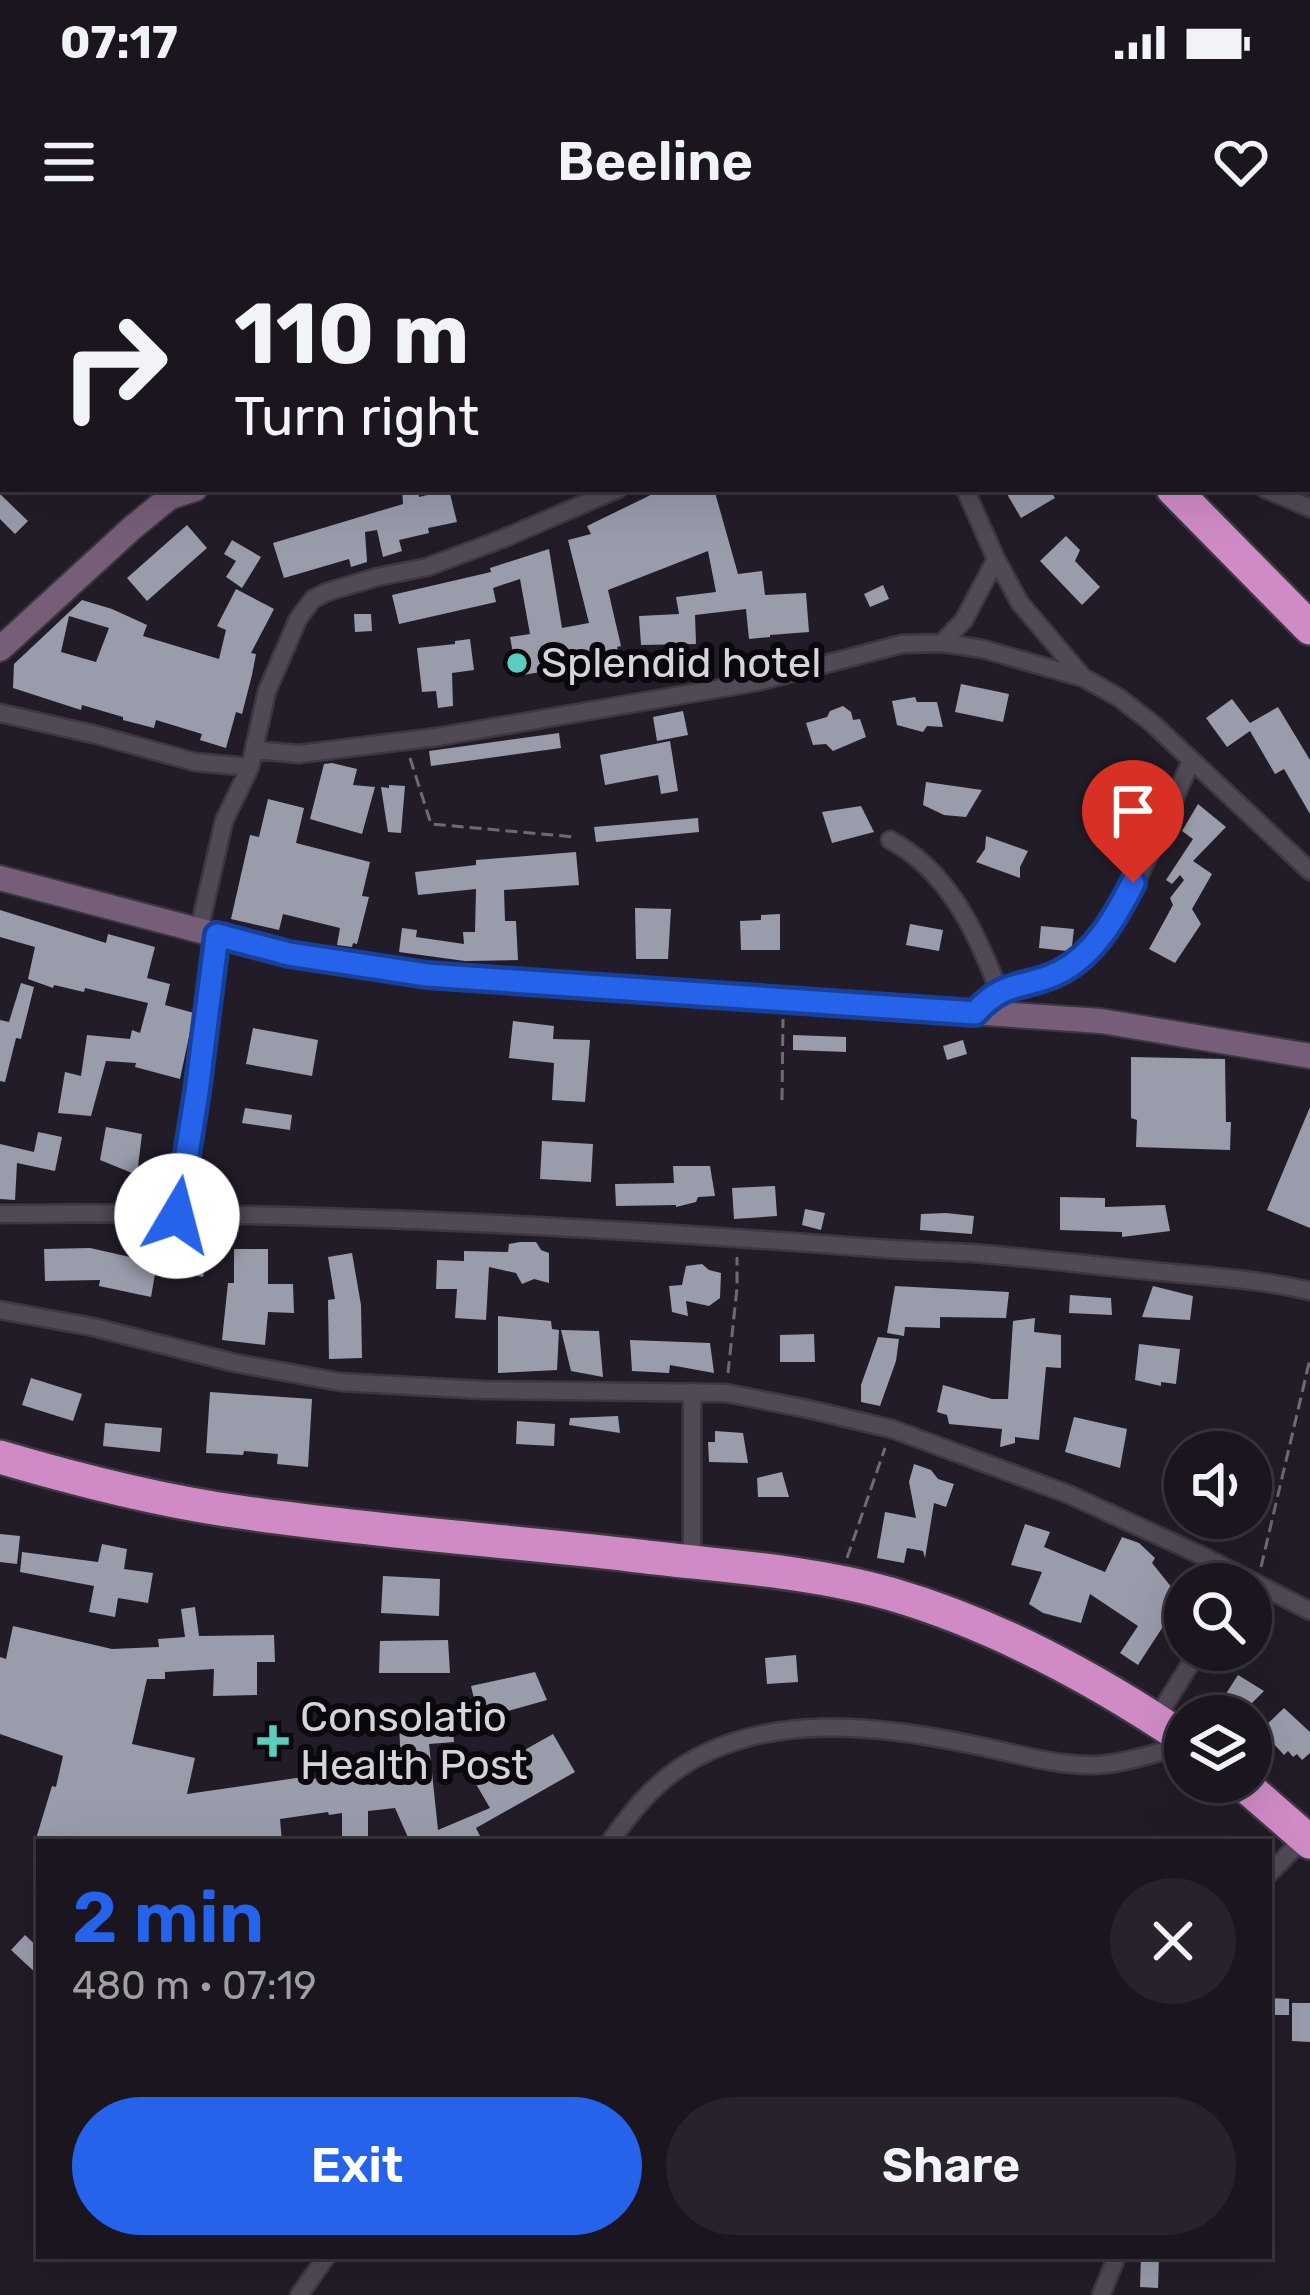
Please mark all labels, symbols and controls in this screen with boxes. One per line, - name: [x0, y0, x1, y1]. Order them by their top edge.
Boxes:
- text: 07:17: [60, 16, 178, 69]
- icon: menu: [36, 129, 102, 195]
- icon: heart: [1208, 129, 1274, 195]
- text: Beeline: [557, 130, 753, 194]
- text: 110 m: [234, 284, 469, 384]
- icon: right: [36, 288, 192, 444]
- text: Turn right: [234, 385, 479, 449]
- place label: Splendid hotel: [541, 638, 821, 688]
- marker: Splendid hotel: [504, 650, 530, 676]
- pin: [1082, 760, 1184, 883]
- icon: arrive: [1100, 778, 1166, 844]
- position arrow: [114, 1153, 240, 1279]
- map controls: [1164, 1431, 1272, 1803]
- button: sound: [1164, 1431, 1272, 1539]
- button: search: [1164, 1563, 1272, 1671]
- place label: Consolatio Health Post: [300, 1692, 528, 1790]
- button: layers: [1164, 1695, 1272, 1803]
- marker: Consolatio Health Post: [257, 1725, 289, 1757]
- text: 2 min: [72, 1875, 264, 1960]
- button: close: [1110, 1878, 1236, 2004]
- text: 480 m · 07:19: [72, 1963, 317, 2009]
- button: Exit: [72, 2097, 642, 2235]
- button: Share: [666, 2097, 1236, 2235]

